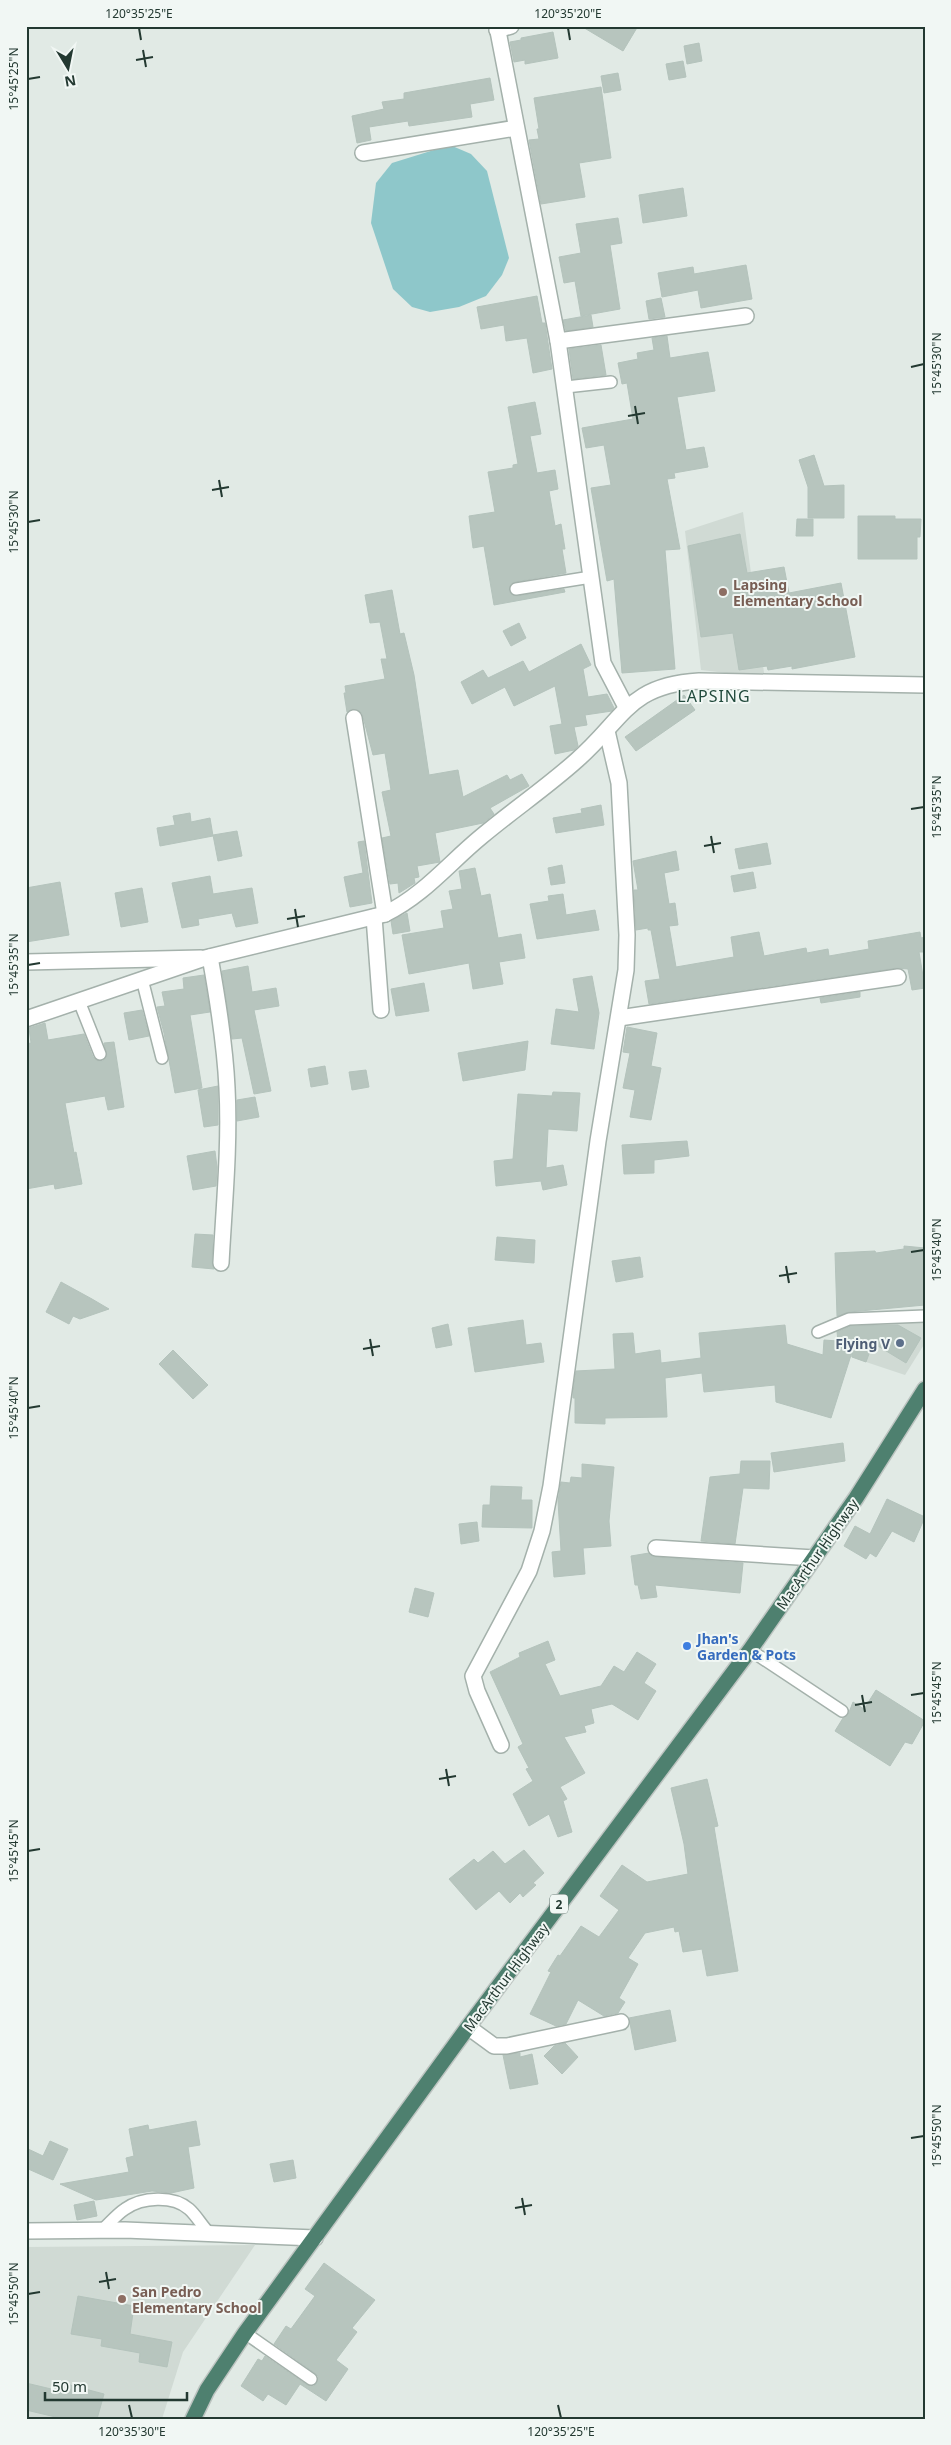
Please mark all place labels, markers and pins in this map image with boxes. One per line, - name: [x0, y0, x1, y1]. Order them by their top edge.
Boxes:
- place label: Lapsing Elementary School: [733, 575, 863, 610]
- marker: Lapsing Elementary School: [717, 586, 729, 598]
- place label: Flying V: [835, 1334, 891, 1353]
- marker: Flying V: [894, 1337, 906, 1349]
- place label: Jhan's Garden & Pots: [695, 1629, 796, 1664]
- marker: Jhan's Garden & Pots: [681, 1640, 693, 1652]
- place label: San Pedro Elementary School: [132, 2282, 262, 2317]
- marker: San Pedro Elementary School: [116, 2293, 128, 2305]

